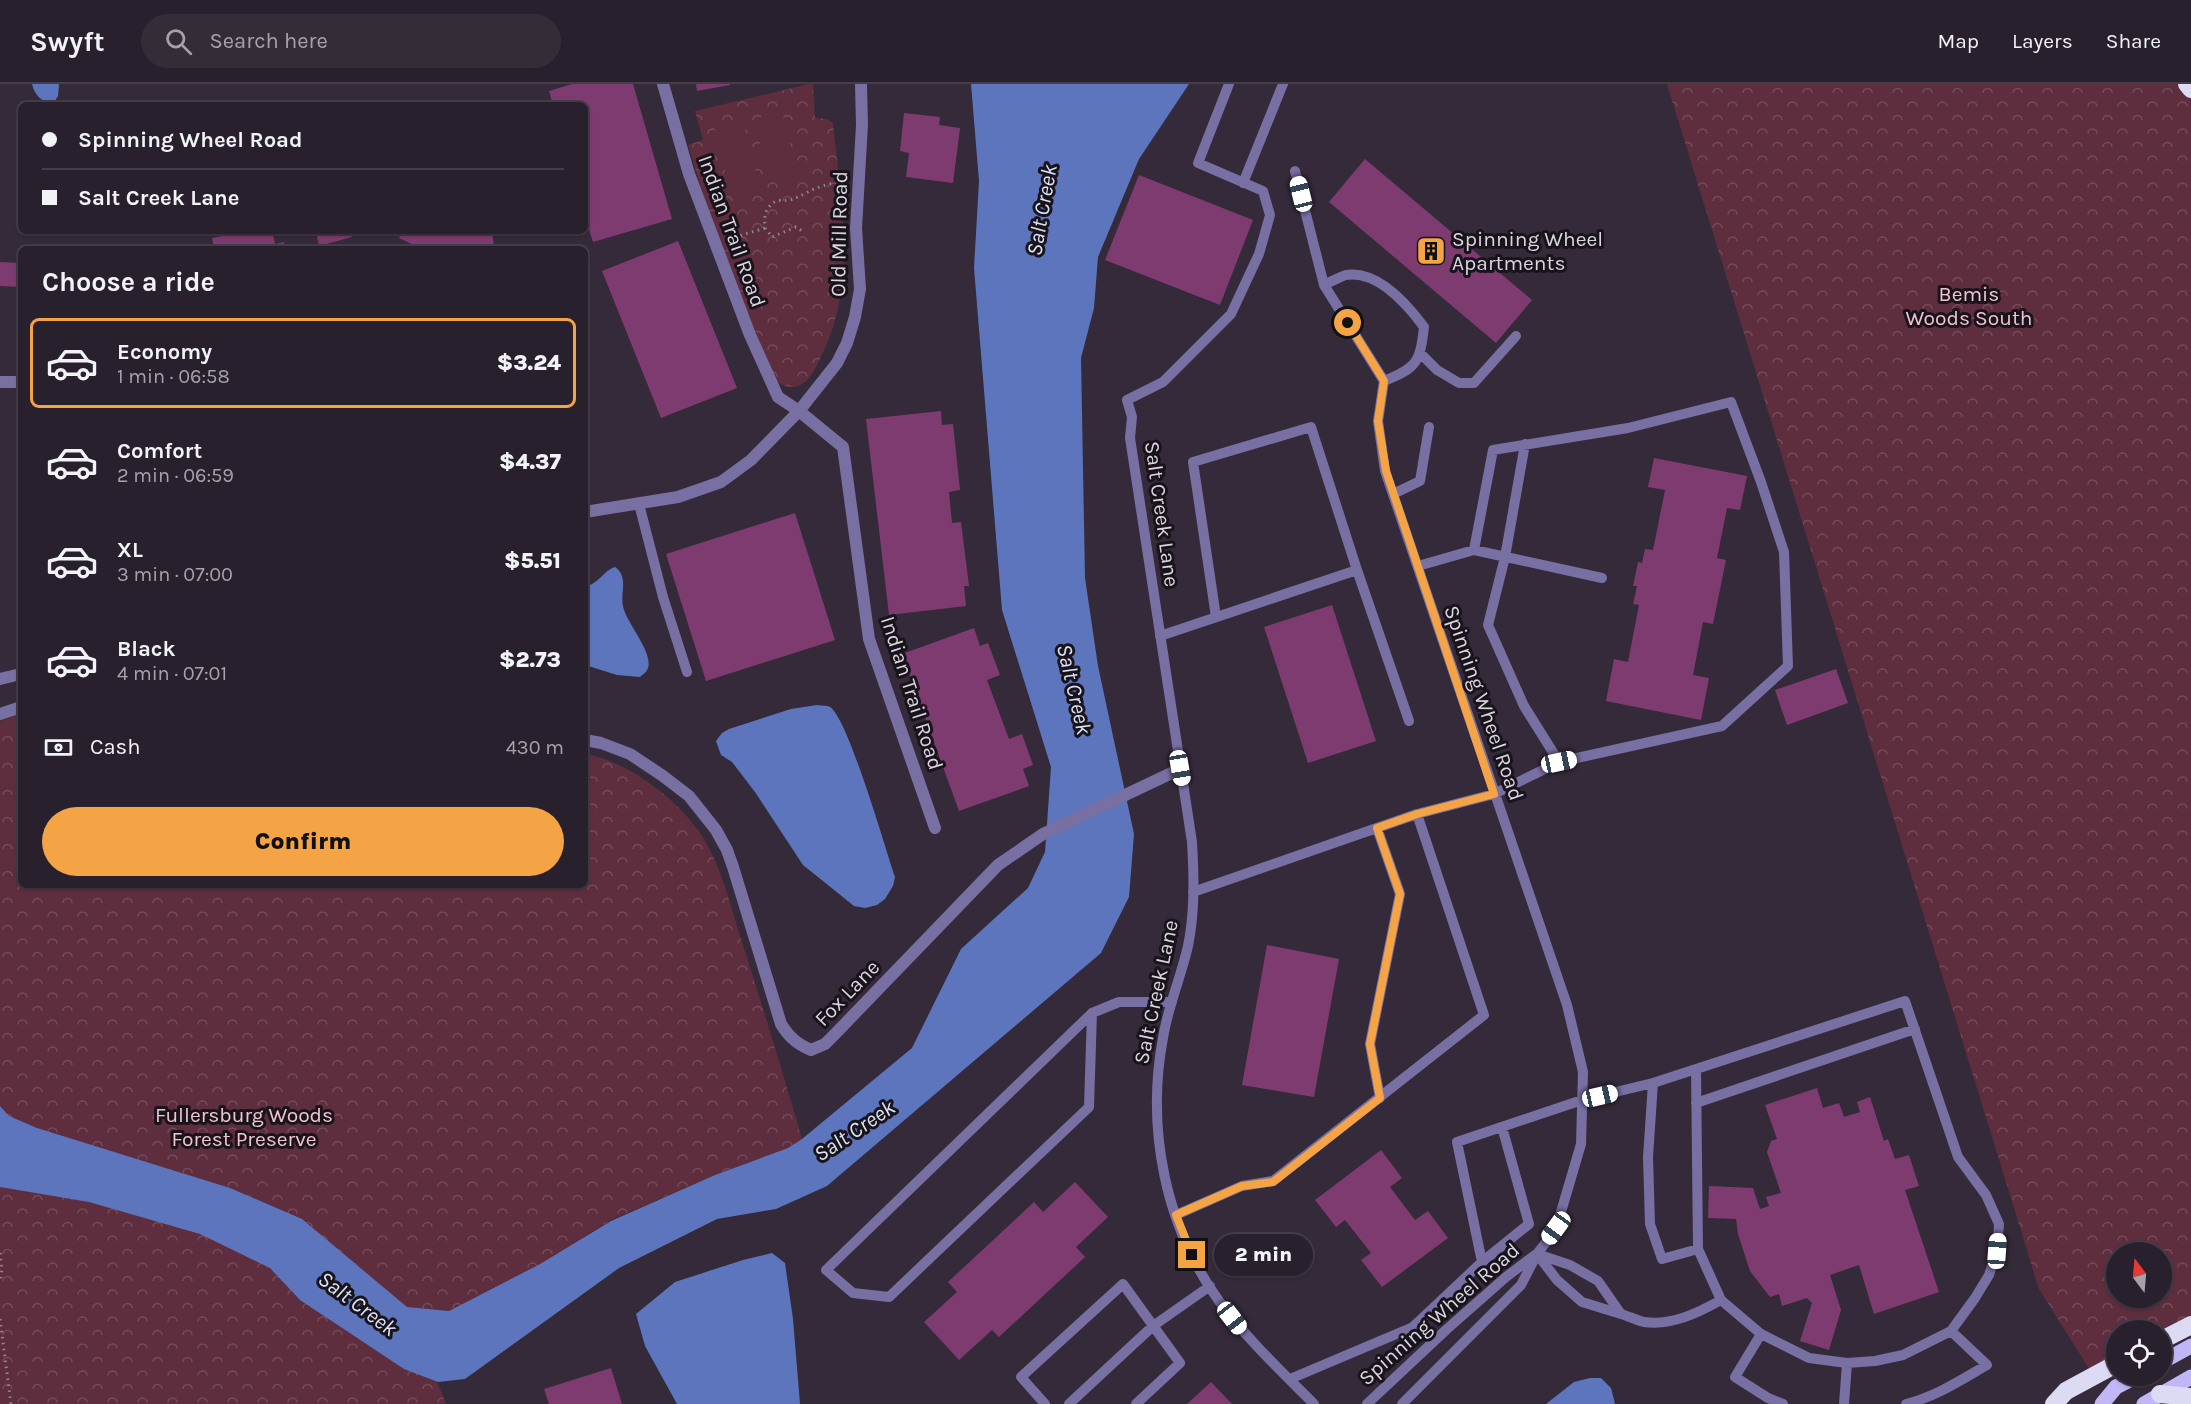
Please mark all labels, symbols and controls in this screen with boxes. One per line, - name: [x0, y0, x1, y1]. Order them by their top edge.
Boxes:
- search box: [141, 14, 561, 68]
- text: Swyft: [30, 25, 105, 58]
- icon: search: [162, 25, 195, 58]
- text: Search here: [210, 28, 328, 54]
- text: Map: [1937, 29, 1979, 53]
- text: Layers: [2012, 29, 2073, 53]
- text: Share: [2106, 29, 2161, 53]
- text: Spinning Wheel Road: [78, 127, 302, 153]
- street label: Indian Trail Road: [693, 152, 771, 310]
- water label: Salt Creek: [1021, 162, 1063, 258]
- street label: Old Mill Road: [826, 171, 852, 297]
- car: [1288, 174, 1314, 214]
- text: Salt Creek Lane: [78, 185, 239, 211]
- place label: Spinning Wheel Apartments: [1452, 227, 1603, 275]
- building icon: Spinning Wheel Apartments: [1415, 235, 1447, 267]
- text: Choose a ride: [42, 266, 215, 298]
- park label: Bemis Woods South: [1906, 282, 2032, 330]
- route start: [1334, 309, 1361, 336]
- icon: car: [45, 336, 99, 390]
- text: Economy: [117, 339, 212, 365]
- text: $3.24: [497, 350, 561, 376]
- text: 1 min · 06:58: [117, 365, 230, 388]
- icon: car: [45, 435, 99, 489]
- text: Comfort: [117, 438, 202, 464]
- street label: Salt Creek Lane: [1140, 440, 1184, 588]
- text: $4.37: [499, 449, 561, 475]
- text: 2 min · 06:59: [117, 464, 234, 487]
- icon: car: [45, 534, 99, 588]
- text: XL: [117, 537, 143, 563]
- text: $5.51: [504, 548, 561, 574]
- text: 3 min · 07:00: [117, 563, 233, 586]
- street label: Spinning Wheel Road: [1439, 602, 1529, 804]
- street label: Indian Trail Road: [876, 613, 948, 773]
- icon: car: [45, 633, 99, 687]
- text: Black: [117, 636, 176, 662]
- water label: Salt Creek: [1051, 641, 1097, 738]
- text: $2.73: [499, 647, 561, 673]
- text: 4 min · 07:01: [117, 662, 227, 685]
- icon: cash: [42, 731, 75, 764]
- text: Cash: [90, 734, 140, 760]
- text: 430 m: [506, 736, 564, 759]
- car: [1168, 749, 1192, 787]
- car: [1540, 749, 1578, 775]
- button: Confirm: [42, 807, 564, 876]
- street label: Salt Creek Lane: [1129, 918, 1183, 1066]
- street label: Fox Lane: [810, 955, 884, 1031]
- car: [1580, 1083, 1620, 1109]
- water label: Salt Creek: [809, 1094, 901, 1167]
- park label: Fullersburg Woods Forest Preserve: [155, 1103, 333, 1151]
- car: [1538, 1208, 1574, 1248]
- car: [1987, 1232, 2007, 1270]
- callout: 2 min: [1213, 1234, 1312, 1276]
- street label: Spinning Wheel Road: [1354, 1238, 1524, 1390]
- route end: [1178, 1241, 1205, 1268]
- north arrow: [2106, 1242, 2172, 1308]
- map controls: [2106, 1242, 2172, 1386]
- text: 2 min: [1235, 1243, 1292, 1266]
- water label: Salt Creek: [313, 1266, 403, 1342]
- car: [1214, 1298, 1250, 1338]
- button: locate: [2106, 1320, 2172, 1386]

